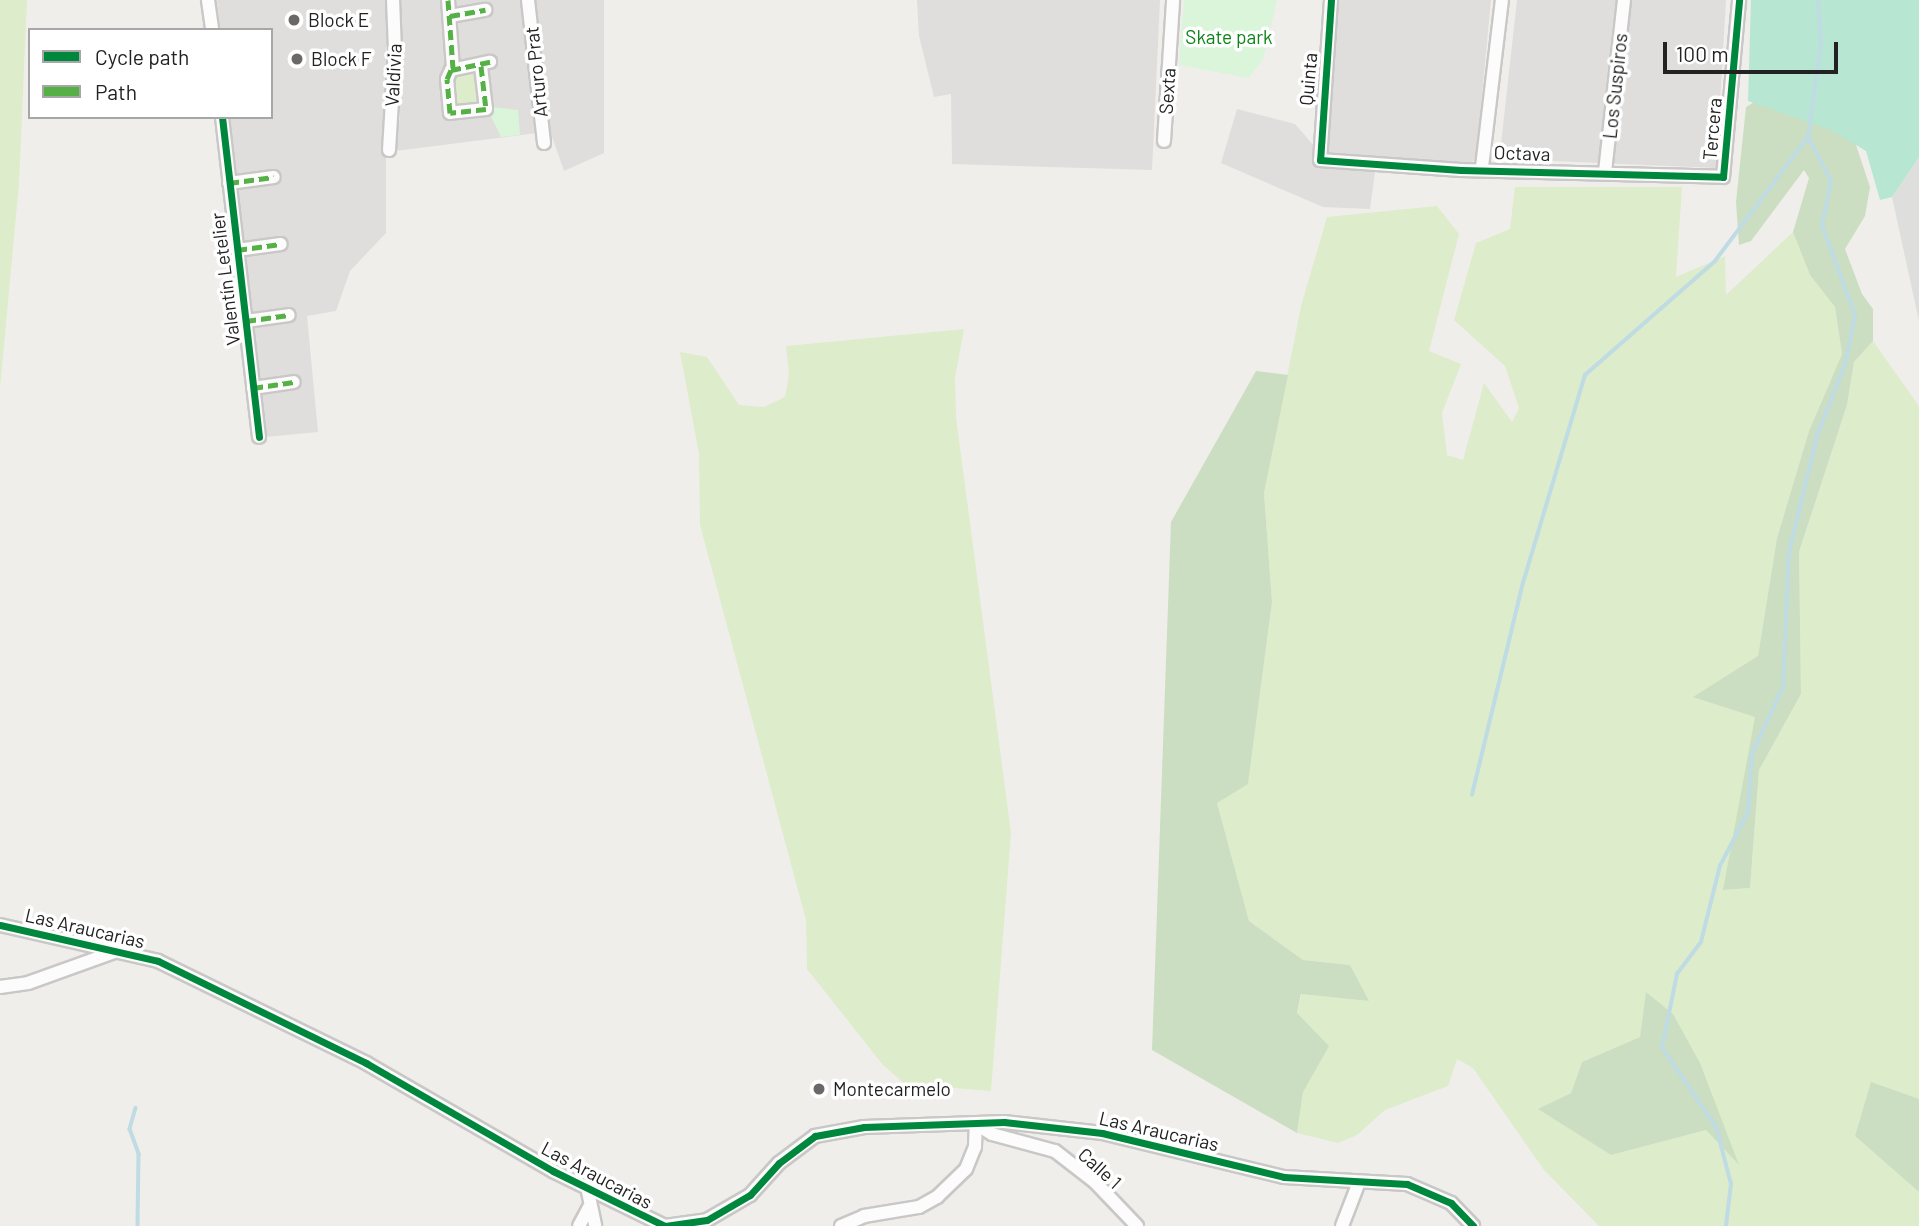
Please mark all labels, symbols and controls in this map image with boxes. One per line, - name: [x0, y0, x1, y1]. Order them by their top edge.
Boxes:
- place label: Block E: [308, 9, 369, 31]
- marker: Block E: [286, 12, 302, 28]
- street label: Arturo Prat: [520, 25, 552, 119]
- park label: Skate park: [1185, 26, 1273, 48]
- legend: [28, 28, 273, 119]
- scale bar: [1667, 28, 1842, 72]
- street label: Los Suspiros: [1598, 32, 1632, 140]
- text: 100 m: [1676, 41, 1729, 66]
- street label: Valdivia: [380, 43, 406, 107]
- text: Cycle path: [95, 44, 189, 69]
- place label: Block F: [311, 48, 372, 70]
- marker: Block F: [289, 51, 305, 67]
- street label: Quinta: [1294, 52, 1322, 106]
- street label: Sexta: [1154, 67, 1180, 115]
- text: Path: [95, 79, 137, 104]
- street label: Tercera: [1698, 97, 1726, 161]
- street label: Octava: [1493, 141, 1551, 165]
- street label: Valentín Letelier: [206, 211, 244, 347]
- street label: Las Araucarias: [23, 903, 147, 953]
- place label: Montecarmelo: [833, 1078, 951, 1100]
- marker: Montecarmelo: [811, 1081, 827, 1097]
- street label: Las Araucarias: [1097, 1106, 1221, 1156]
- street label: Las Araucarias: [538, 1136, 656, 1214]
- street label: Calle 1: [1074, 1143, 1126, 1193]

